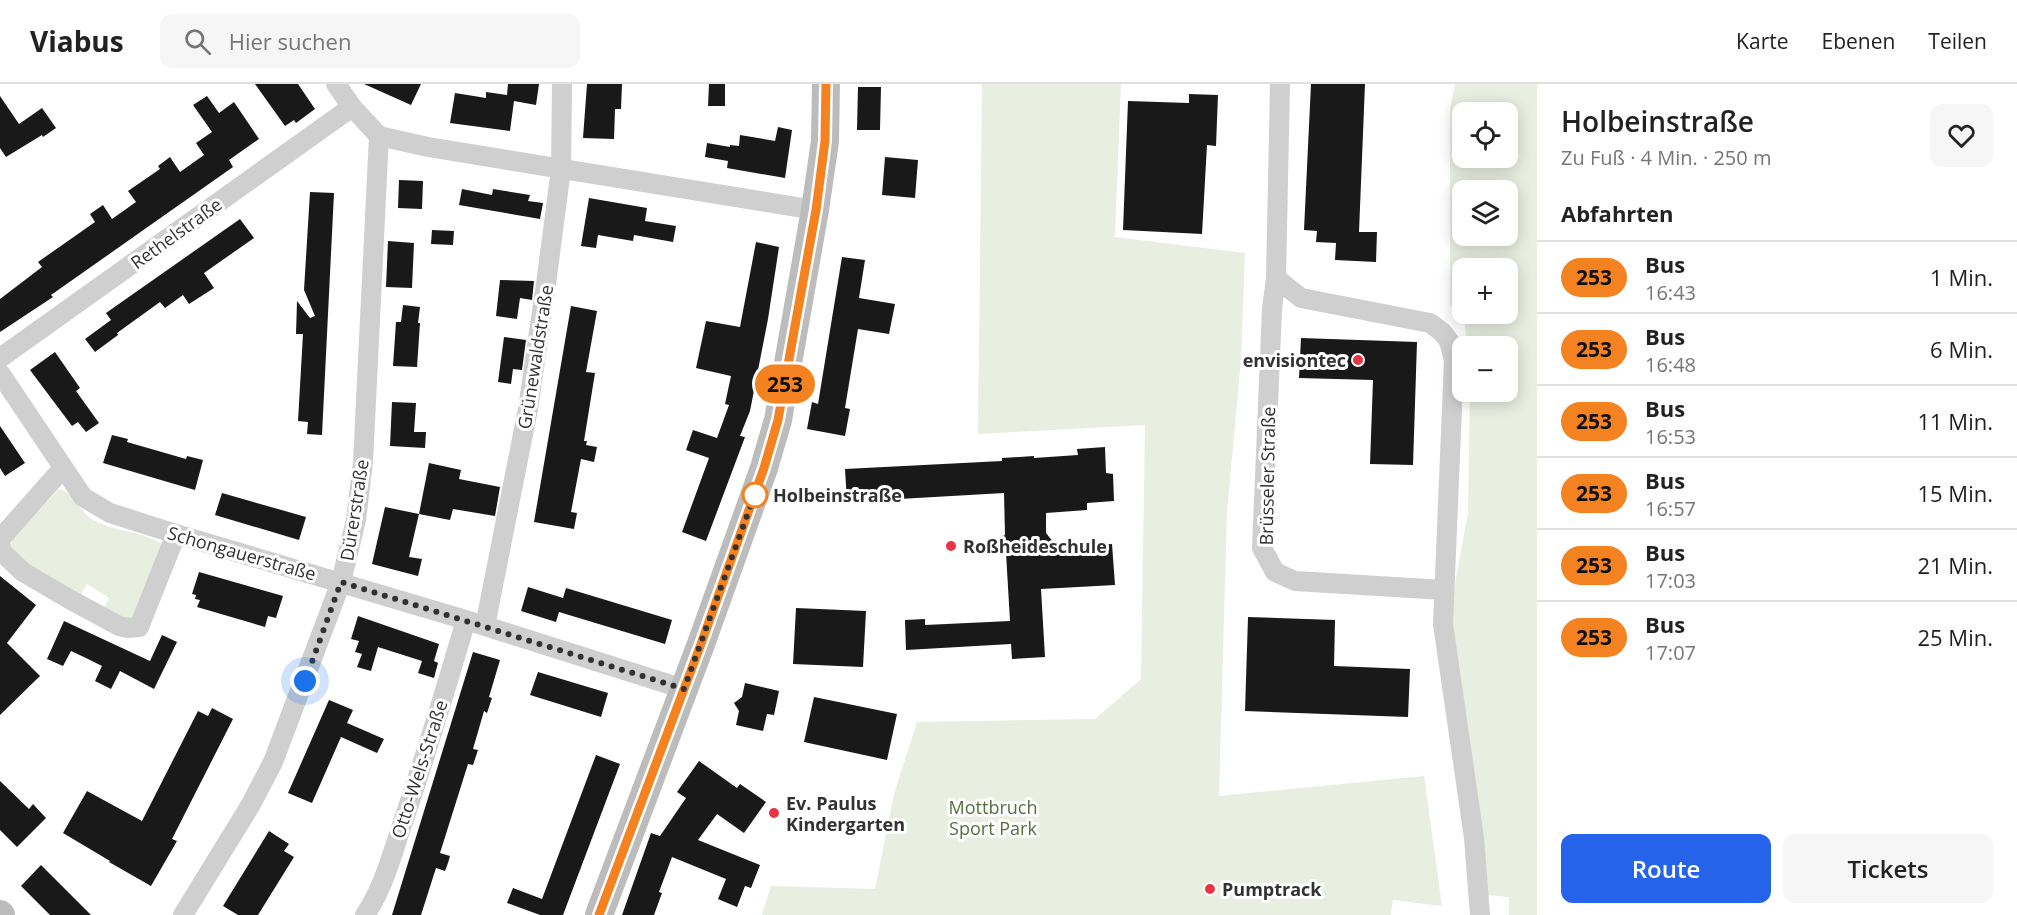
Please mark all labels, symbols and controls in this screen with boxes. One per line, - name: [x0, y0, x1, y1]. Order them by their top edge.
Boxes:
- search box: [160, 14, 580, 68]
- text: Viabus: [30, 22, 124, 60]
- icon: search: [181, 25, 214, 58]
- text: Hier suchen: [229, 26, 351, 56]
- text: Karte: [1736, 27, 1789, 55]
- text: Ebenen: [1822, 27, 1895, 55]
- text: Teilen: [1928, 27, 1987, 55]
- map controls: [1452, 102, 1518, 402]
- button: locate: [1452, 102, 1518, 168]
- text: Holbeinstraße: [1561, 102, 1754, 140]
- button: heart: [1930, 104, 1993, 167]
- text: Zu Fuß · 4 Min. · 250 m: [1561, 144, 1771, 171]
- button: layers: [1452, 180, 1518, 246]
- street label: Rethelstraße: [126, 192, 226, 274]
- text: Abfahrten: [1561, 198, 1673, 228]
- text: Bus: [1645, 249, 1685, 279]
- button: +: [1452, 258, 1518, 324]
- text: 1 Min.: [1930, 262, 1993, 292]
- text: 253: [1576, 263, 1612, 291]
- text: 16:43: [1645, 279, 1696, 306]
- street label: Grünewaldstraße: [512, 283, 558, 431]
- text: Bus: [1645, 321, 1685, 351]
- text: 6 Min.: [1930, 334, 1993, 364]
- text: 253: [1576, 335, 1612, 363]
- button: −: [1452, 336, 1518, 402]
- place label: envisiontec: [1243, 348, 1346, 372]
- text: 16:48: [1645, 351, 1696, 378]
- marker: envisiontec: [1351, 353, 1365, 367]
- line badge: 253: [750, 364, 820, 404]
- text: 253: [767, 370, 803, 398]
- text: Bus: [1645, 393, 1685, 423]
- street label: Brüsseler Straße: [1254, 406, 1280, 546]
- text: 11 Min.: [1918, 406, 1993, 436]
- text: 253: [1576, 407, 1612, 435]
- text: 16:53: [1645, 423, 1696, 450]
- street label: Dürerstraße: [334, 457, 374, 563]
- text: Bus: [1645, 465, 1685, 495]
- text: 15 Min.: [1918, 478, 1993, 508]
- text: 253: [1576, 479, 1612, 507]
- marker: Holbeinstraße: [742, 482, 768, 508]
- place label: Holbeinstraße: [773, 483, 902, 507]
- text: 16:57: [1645, 495, 1696, 522]
- street label: Schongauerstraße: [165, 520, 319, 586]
- place label: Roßheideschule: [963, 534, 1107, 558]
- text: Bus: [1645, 537, 1685, 567]
- marker: Roßheideschule: [944, 539, 958, 553]
- text: 21 Min.: [1918, 550, 1993, 580]
- text: 253: [1576, 551, 1612, 579]
- text: 17:03: [1645, 567, 1696, 594]
- text: Bus: [1645, 609, 1685, 639]
- text: 25 Min.: [1918, 622, 1993, 652]
- text: 253: [1576, 623, 1612, 651]
- text: 17:07: [1645, 639, 1696, 666]
- your location: [290, 666, 320, 696]
- street label: Otto-Wels-Straße: [385, 697, 453, 841]
- place label: Ev. Paulus Kindergarten: [786, 791, 905, 836]
- park label: Mottbruch Sport Park: [949, 795, 1037, 840]
- marker: Ev. Paulus Kindergarten: [767, 806, 781, 820]
- button: Route: [1561, 834, 1771, 903]
- button: Tickets: [1783, 834, 1993, 903]
- place label: Pumptrack: [1222, 877, 1322, 901]
- marker: Pumptrack: [1203, 882, 1217, 896]

